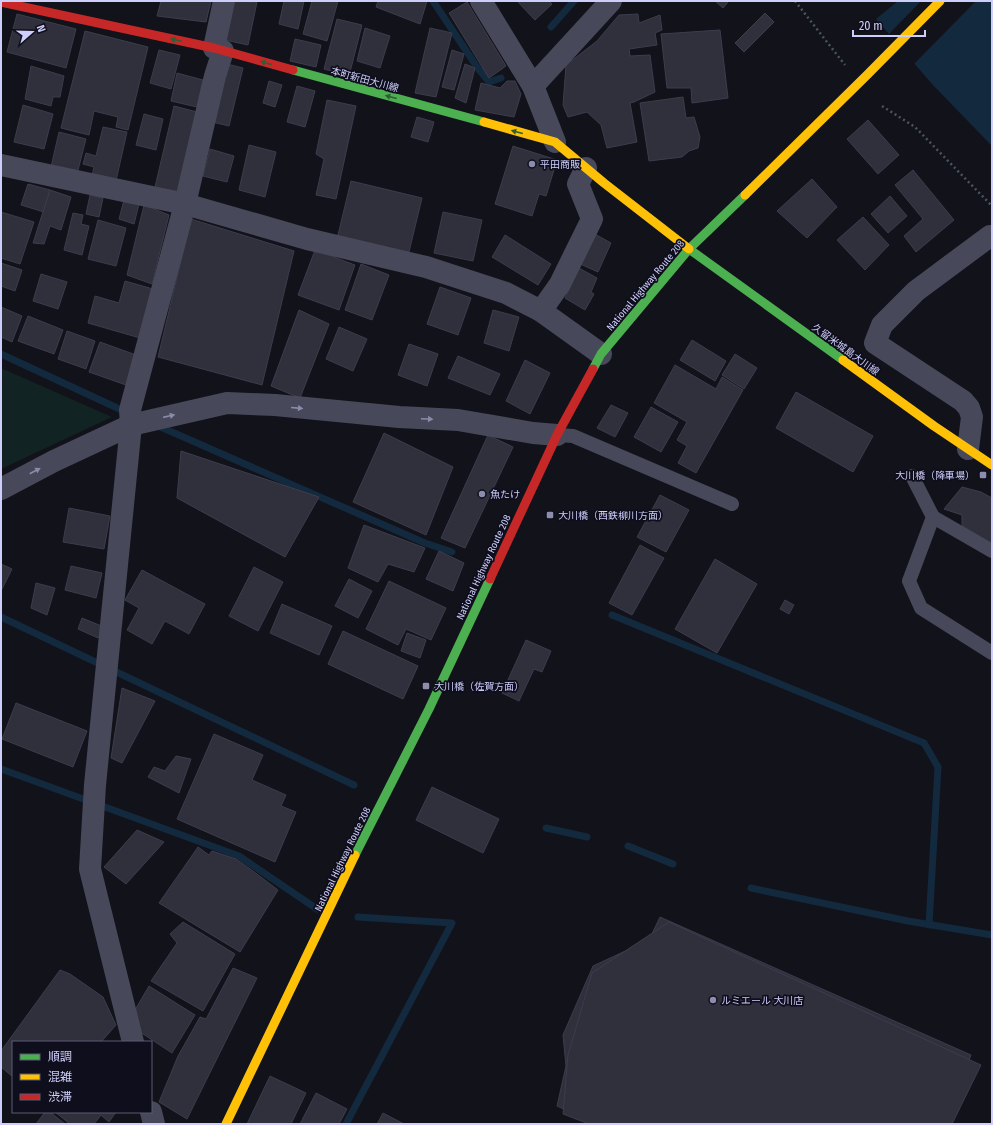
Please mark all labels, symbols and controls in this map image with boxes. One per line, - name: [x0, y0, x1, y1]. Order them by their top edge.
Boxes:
- north arrow: [12, 12, 52, 52]
- scale bar: [853, 12, 925, 38]
- text: 20 m: [859, 19, 883, 33]
- text: N: [34, 23, 48, 34]
- one-way arrow: [170, 36, 182, 42]
- one-way arrow: [260, 60, 272, 66]
- street label: 本町新田大川線: [329, 65, 400, 95]
- one-way arrow: [385, 94, 398, 100]
- one-way arrow: [511, 129, 523, 135]
- marker: 平田商販: [527, 159, 537, 169]
- place label: 平田商販: [540, 159, 580, 171]
- street label: National Highway Route 208: [604, 238, 687, 333]
- street label: 久留米城島大川線: [810, 321, 881, 378]
- one-way arrow: [291, 404, 304, 411]
- one-way arrow: [163, 413, 175, 419]
- one-way arrow: [421, 415, 433, 422]
- one-way arrow: [30, 468, 41, 474]
- place label: 大川橋（降車場）: [895, 470, 975, 482]
- marker: 大川橋（降車場）: [978, 470, 988, 480]
- marker: 魚たけ: [477, 489, 487, 499]
- place label: 魚たけ: [490, 489, 520, 501]
- marker: 大川橋（西鉄柳川方面）: [545, 510, 555, 520]
- place label: 大川橋（西鉄柳川方面）: [558, 510, 668, 522]
- street label: National Highway Route 208: [454, 513, 514, 622]
- marker: 大川橋（佐賀方面）: [421, 681, 431, 691]
- place label: 大川橋（佐賀方面）: [434, 681, 524, 693]
- street label: National Highway Route 208: [312, 805, 373, 913]
- marker: ルミエール 大川店: [708, 995, 718, 1005]
- place label: ルミエール 大川店: [721, 995, 803, 1007]
- legend: [12, 1041, 152, 1113]
- text: 順調: [48, 1050, 72, 1064]
- text: 混雑: [48, 1070, 72, 1084]
- text: 渋滞: [48, 1090, 72, 1104]

